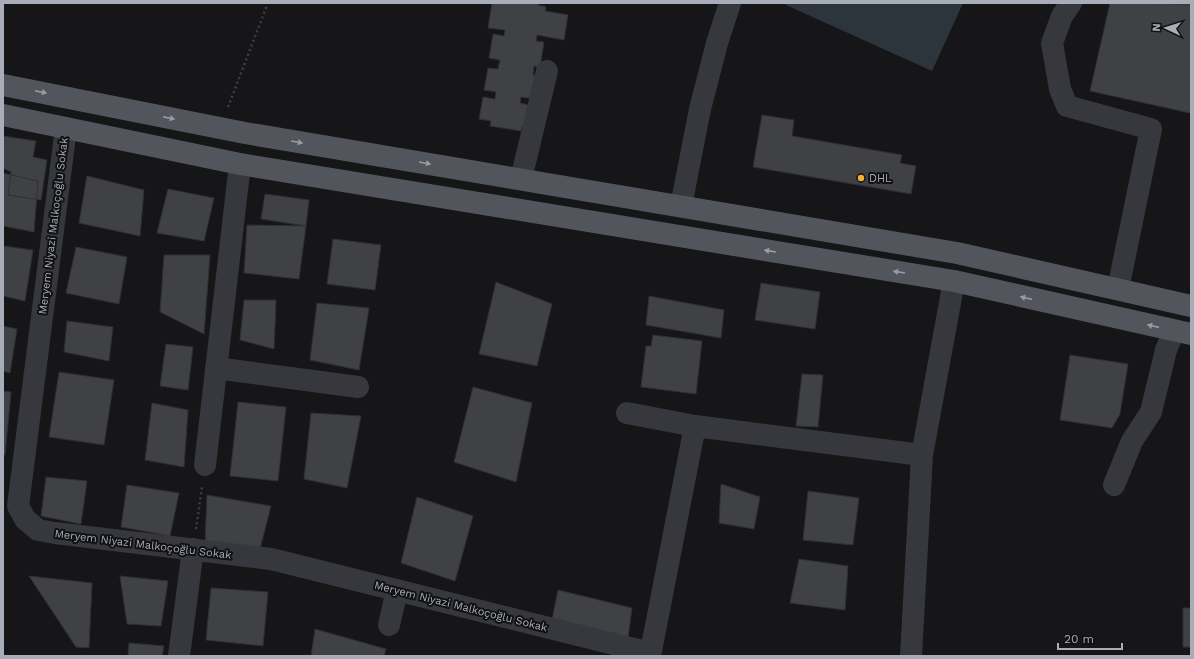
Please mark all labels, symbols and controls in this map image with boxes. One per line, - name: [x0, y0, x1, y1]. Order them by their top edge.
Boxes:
- north arrow: [1146, 8, 1186, 48]
- text: N: [1150, 23, 1163, 32]
- one-way arrow: [35, 90, 47, 96]
- one-way arrow: [163, 115, 175, 121]
- street label: Meryem Niyazi Malkoçoğlu Sokak: [36, 137, 71, 315]
- one-way arrow: [290, 139, 303, 145]
- one-way arrow: [419, 160, 431, 166]
- place label: DHL: [869, 172, 892, 185]
- marker: DHL: [856, 173, 866, 183]
- one-way arrow: [764, 248, 776, 254]
- one-way arrow: [893, 269, 905, 275]
- one-way arrow: [1020, 294, 1032, 300]
- one-way arrow: [1147, 323, 1159, 329]
- street label: Meryem Niyazi Malkoçoğlu Sokak: [54, 527, 232, 562]
- street label: Meryem Niyazi Malkoçoğlu Sokak: [373, 579, 549, 634]
- scale bar: [1058, 625, 1122, 651]
- text: 20 m: [1064, 632, 1094, 646]

